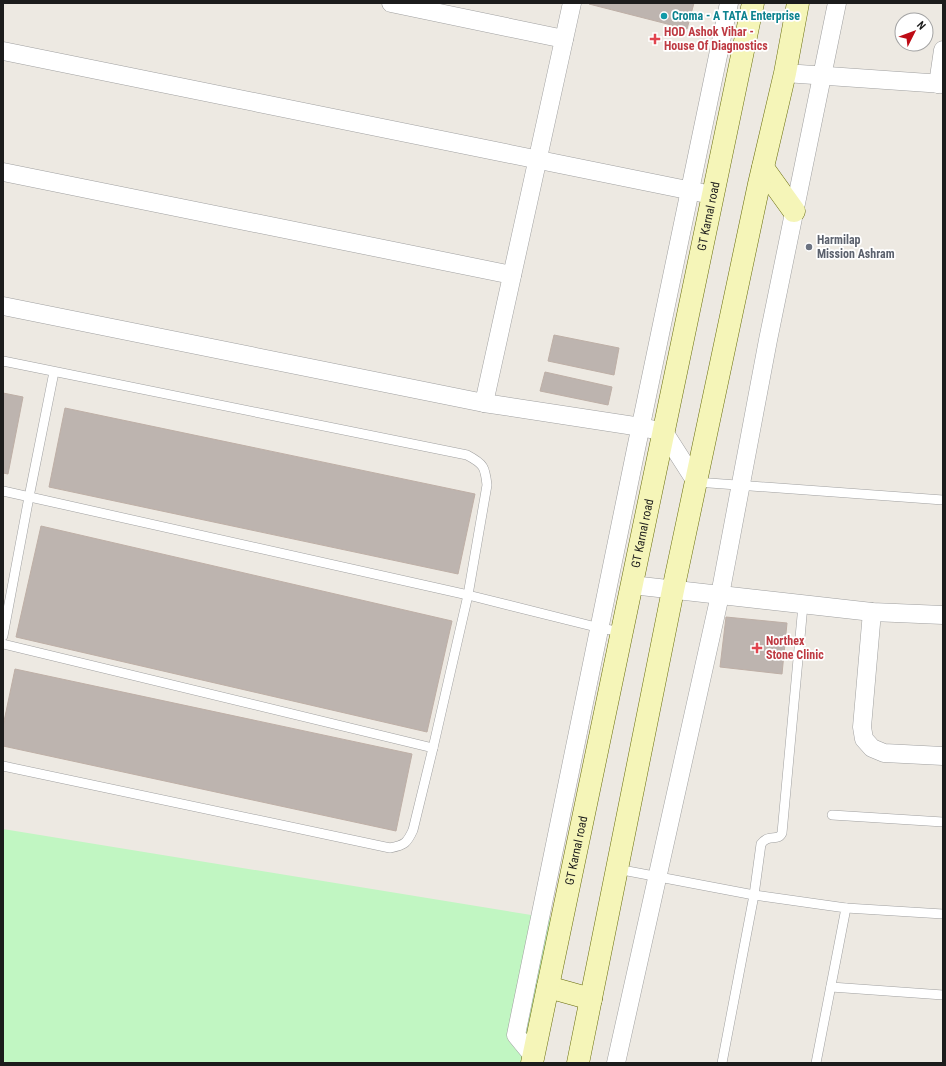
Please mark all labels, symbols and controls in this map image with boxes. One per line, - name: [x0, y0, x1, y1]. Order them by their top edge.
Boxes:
- place label: Croma - A TATA Enterprise: [672, 9, 800, 23]
- marker: Croma - A TATA Enterprise: [659, 11, 669, 21]
- north arrow: [894, 12, 934, 52]
- text: N: [914, 19, 928, 33]
- place label: HOD Ashok Vihar - House Of Diagnostics: [664, 25, 768, 53]
- marker: HOD Ashok Vihar - House Of Diagnostics: [649, 33, 661, 45]
- street label: GT Karnal road: [695, 180, 723, 252]
- place label: Harmilap Mission Ashram: [817, 233, 895, 261]
- marker: Harmilap Mission Ashram: [804, 242, 814, 252]
- street label: GT Karnal road: [628, 498, 656, 569]
- place label: Northex Stone Clinic: [766, 634, 824, 662]
- marker: Northex Stone Clinic: [751, 642, 763, 654]
- street label: GT Karnal road: [562, 815, 590, 886]

